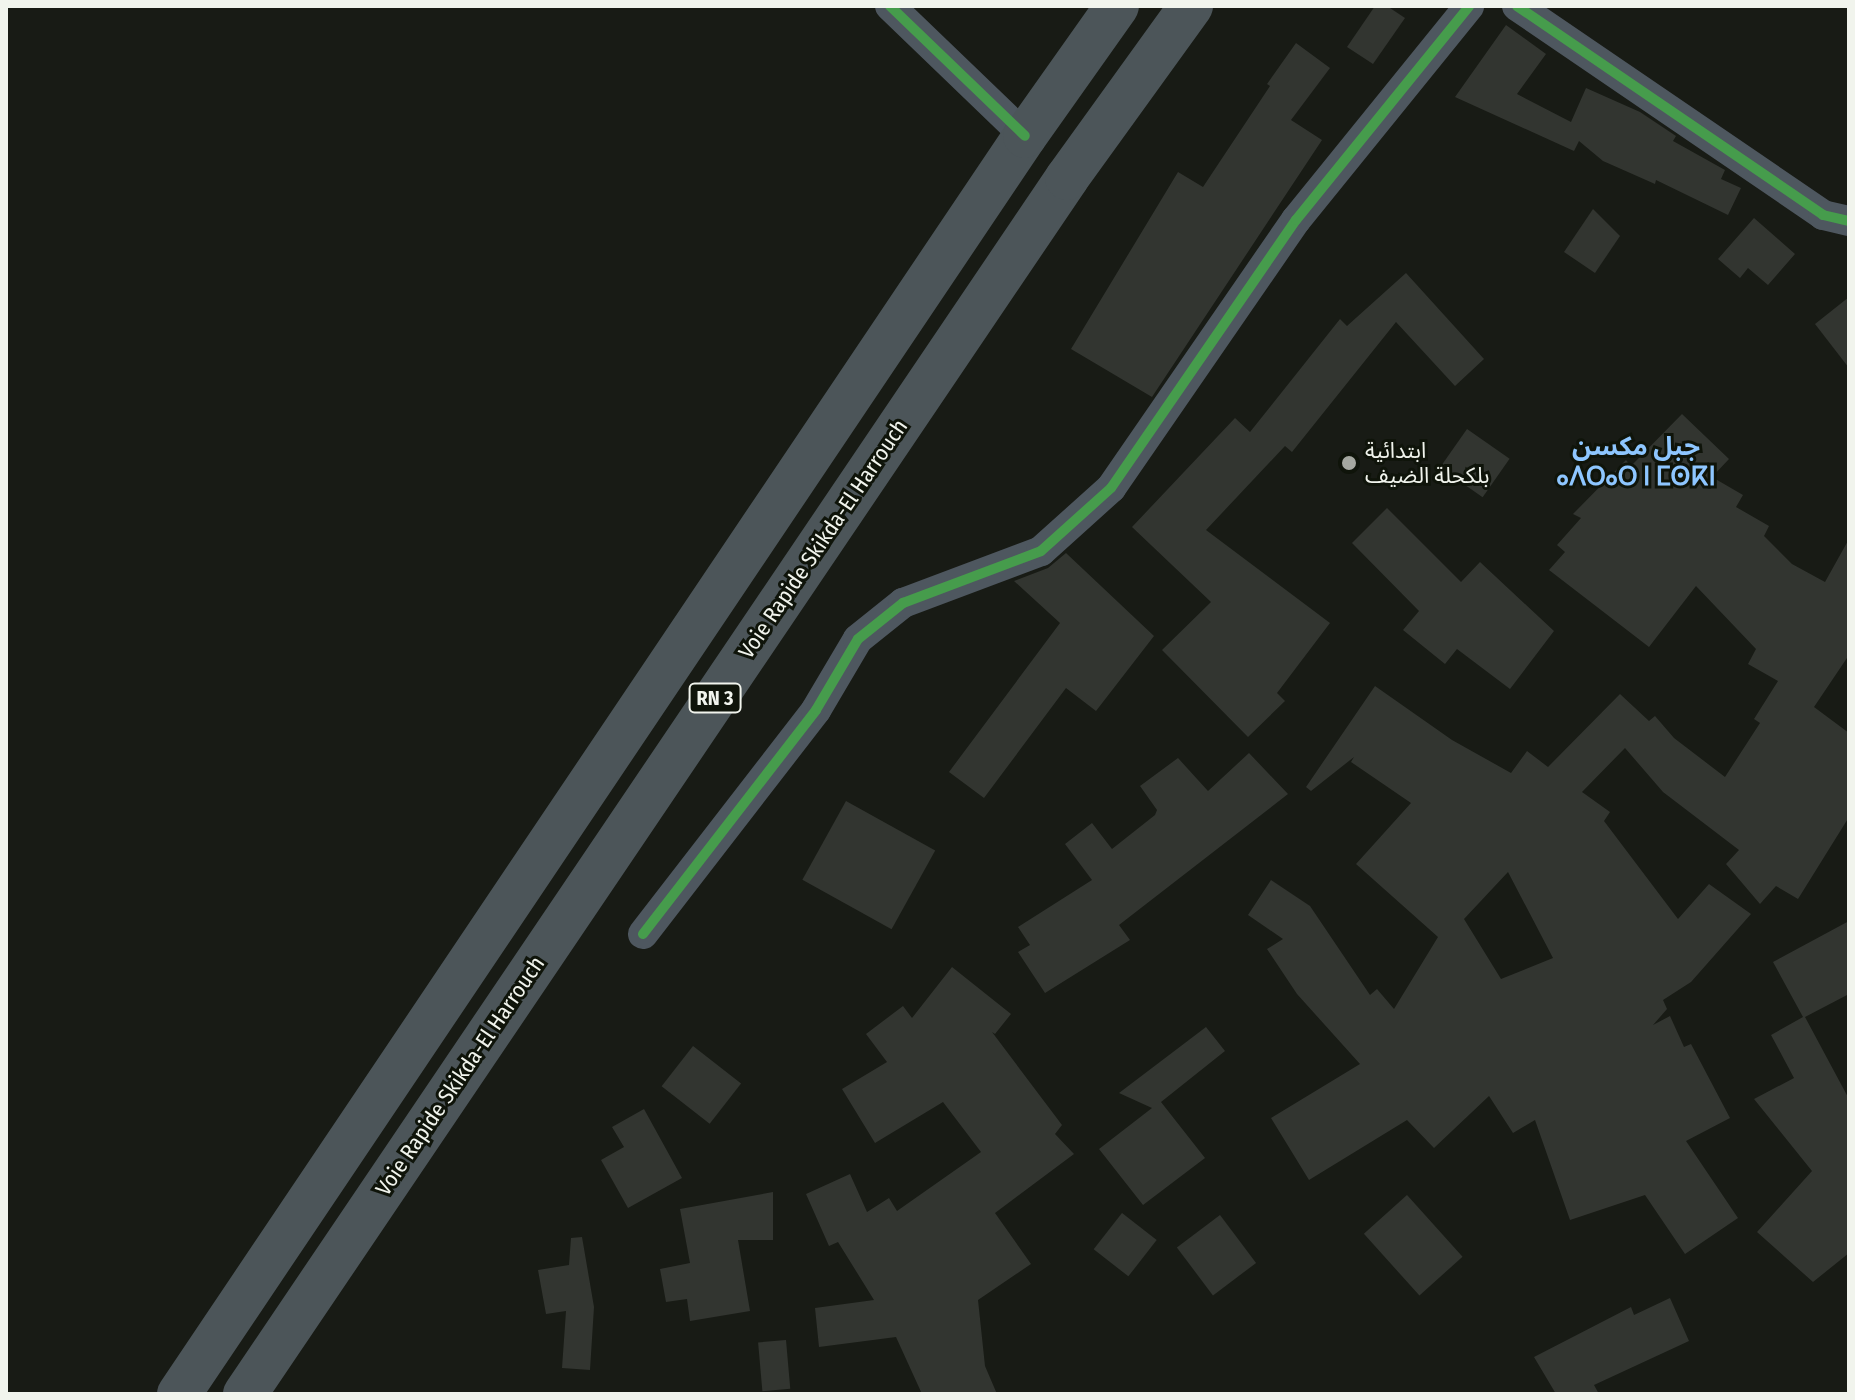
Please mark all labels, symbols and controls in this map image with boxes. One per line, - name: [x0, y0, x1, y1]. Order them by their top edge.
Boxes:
- street label: Voie Rapide Skikda-El Harrouch: [733, 414, 913, 664]
- district label: جبل مكسن ⴰⴷⵔⴰⵔ ⵏ ⵎⵙⴽⵏ: [1556, 431, 1716, 492]
- place label: ابتدائية بلكحلة الضيف: [1365, 437, 1489, 488]
- marker: ابتدائية بلكحلة الضيف: [1340, 454, 1358, 472]
- road number: RN 3: [687, 682, 743, 714]
- street label: Voie Rapide Skikda-El Harrouch: [370, 951, 550, 1201]

